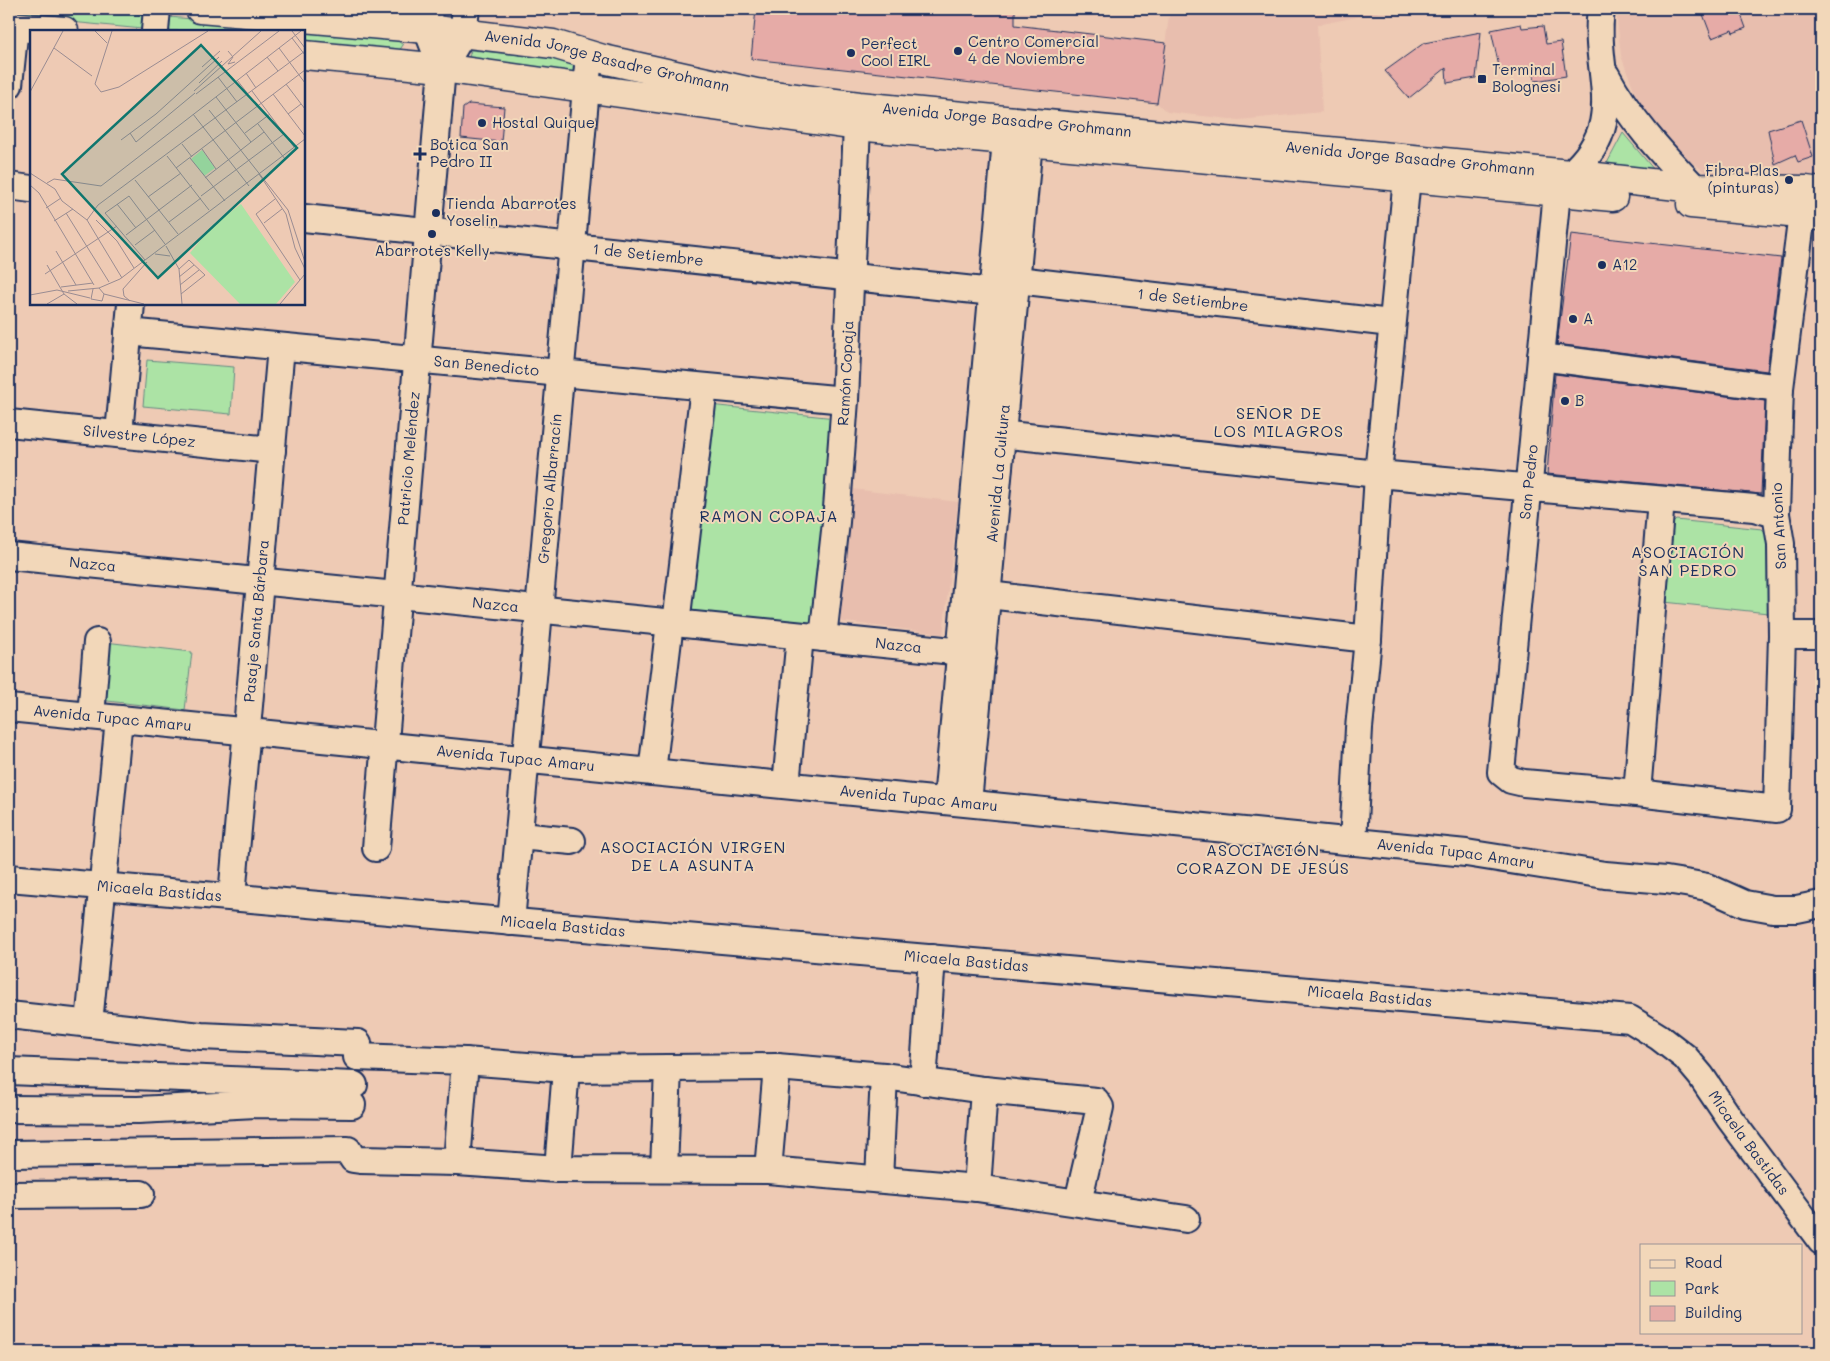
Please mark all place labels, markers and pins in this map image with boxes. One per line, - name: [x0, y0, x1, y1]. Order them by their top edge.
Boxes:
- place label: Centro Comercial 4 de Noviembre: [968, 31, 1099, 68]
- place label: Perfect Cool EIRL: [861, 33, 931, 70]
- marker: Centro Comercial 4 de Noviembre: [952, 45, 964, 57]
- marker: Perfect Cool EIRL: [845, 47, 857, 59]
- place label: Terminal Bolognesi: [1492, 59, 1561, 96]
- marker: Terminal Bolognesi: [1476, 73, 1488, 85]
- place label: Hostal Quique: [492, 112, 595, 132]
- marker: Hostal Quique: [476, 117, 488, 129]
- place label: Botica San Pedro II: [430, 134, 508, 171]
- marker: Botica San Pedro II: [414, 148, 426, 160]
- place label: Fibra Plas (pinturas): [1705, 160, 1779, 197]
- marker: Fibra Plas (pinturas): [1783, 174, 1795, 186]
- place label: Tienda Abarrotes Yoselin: [446, 193, 577, 230]
- marker: Tienda Abarrotes Yoselin: [430, 207, 442, 219]
- marker: Abarrotes Kelly: [426, 228, 438, 240]
- place label: Abarrotes Kelly: [375, 240, 490, 260]
- place label: A12: [1612, 254, 1637, 274]
- marker: A12: [1596, 259, 1608, 271]
- place label: A: [1583, 308, 1593, 328]
- marker: A: [1567, 313, 1579, 325]
- place label: B: [1575, 390, 1584, 410]
- marker: B: [1559, 395, 1571, 407]

